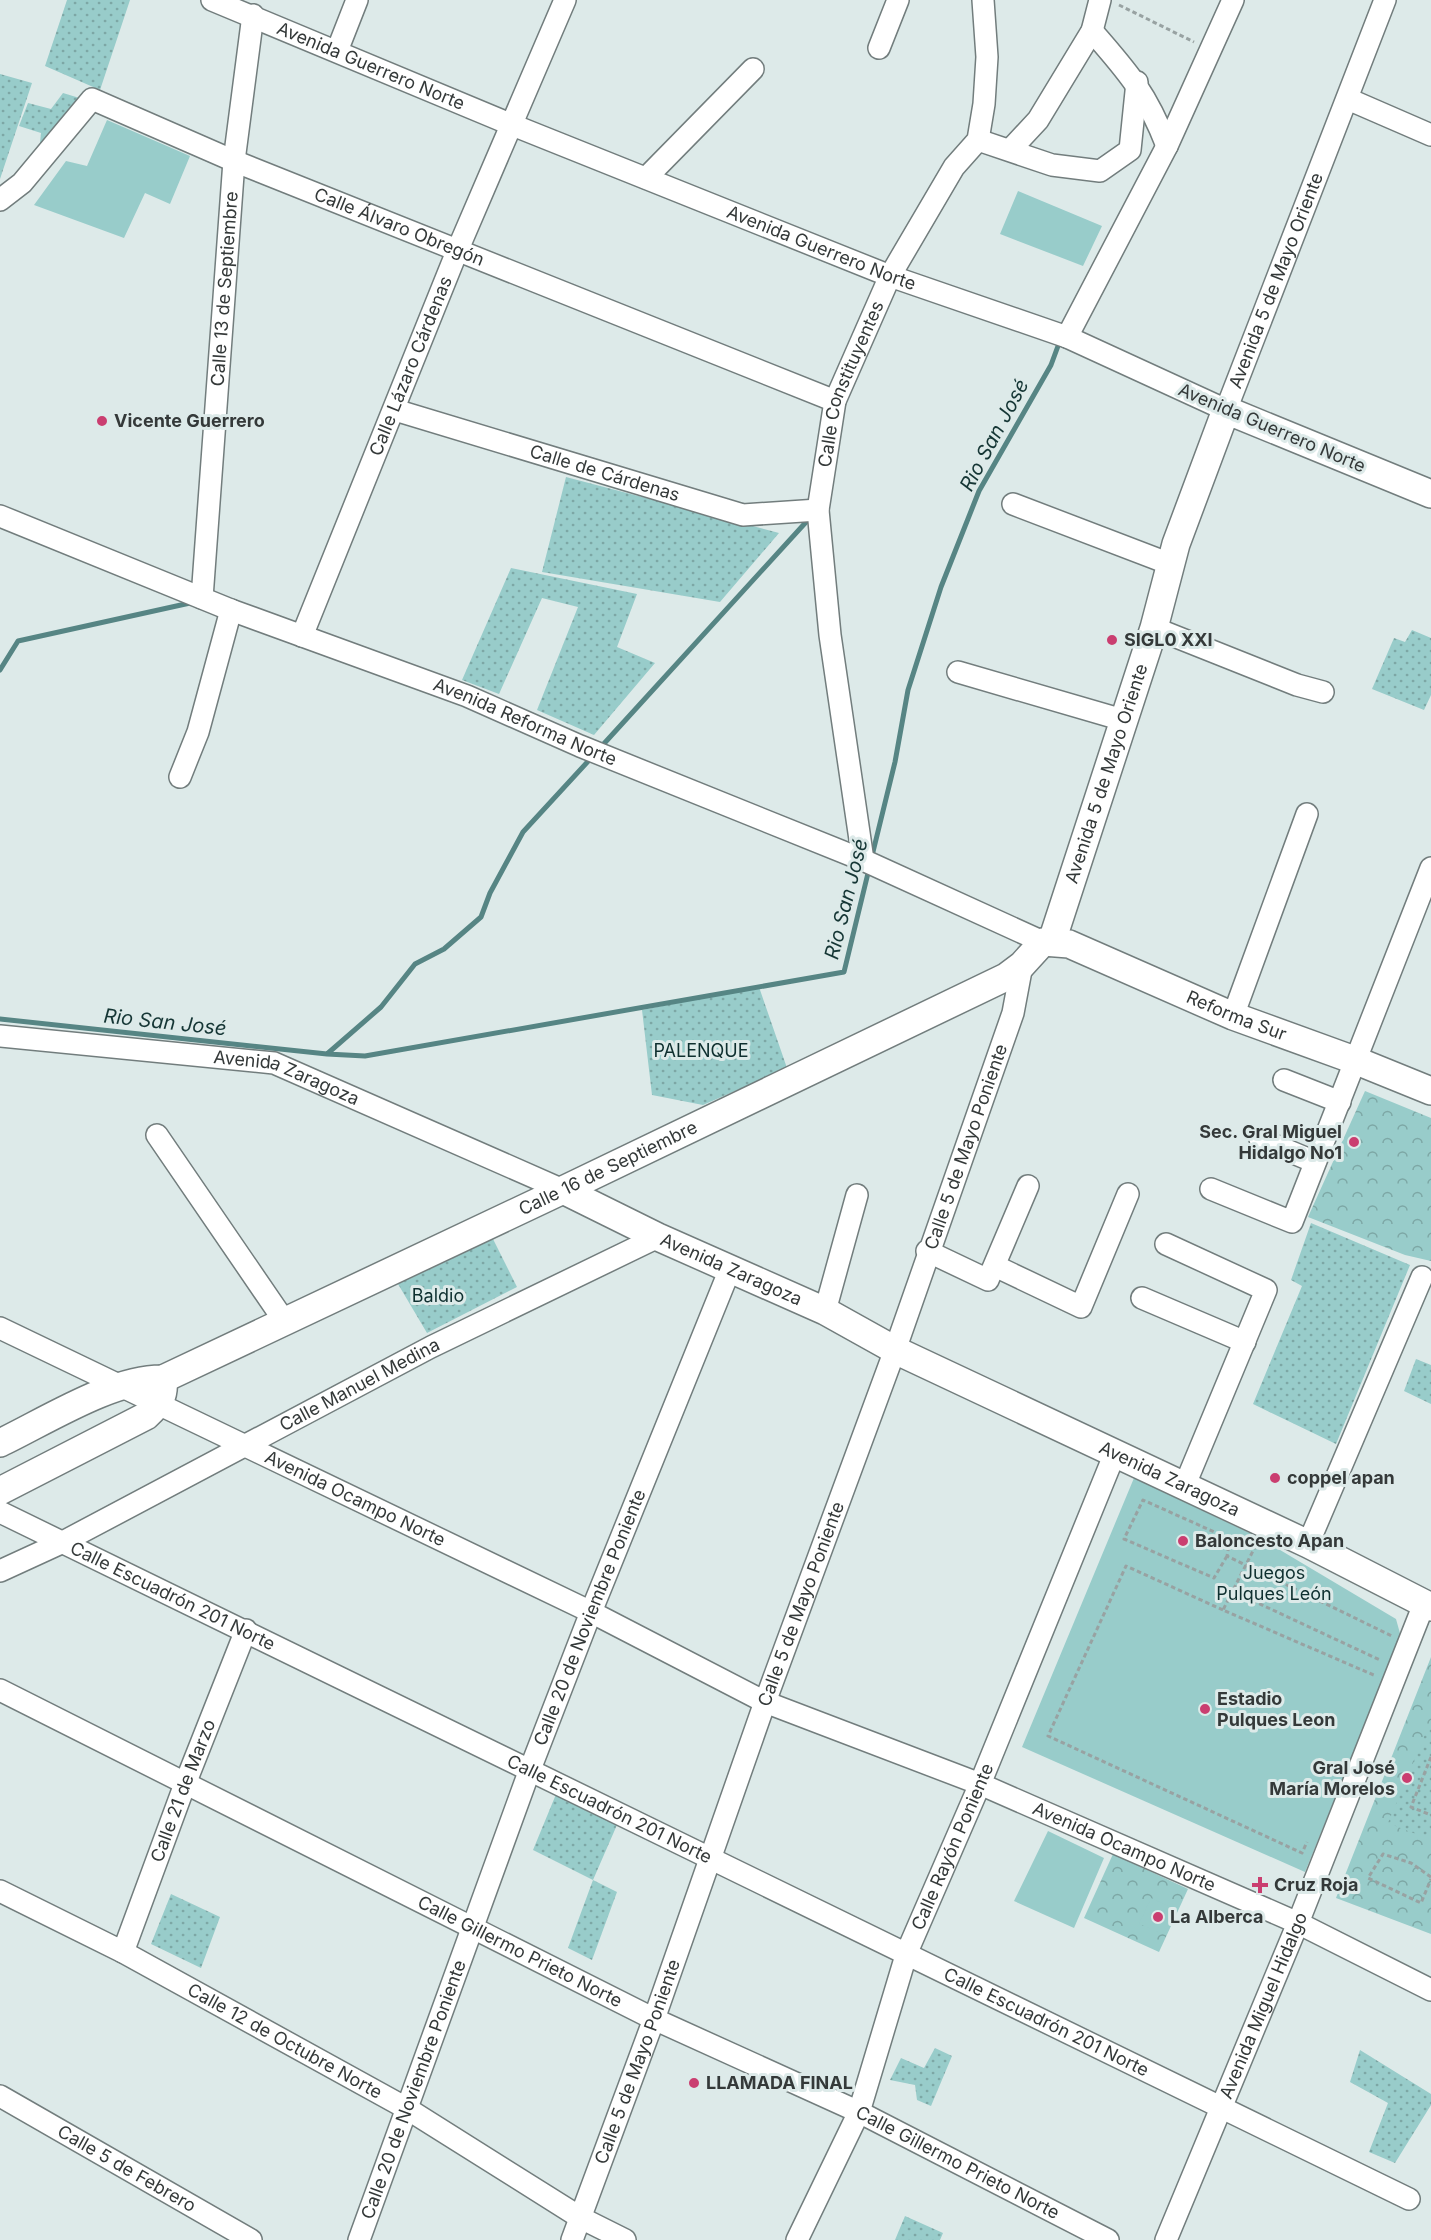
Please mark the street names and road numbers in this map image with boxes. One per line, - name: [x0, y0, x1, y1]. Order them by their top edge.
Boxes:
- street label: Avenida Guerrero Norte: [274, 17, 468, 114]
- street label: Avenida 5 de Mayo Oriente: [1224, 170, 1327, 391]
- street label: Calle Álvaro Obregón: [311, 183, 487, 270]
- street label: Calle 13 de Septiembre: [207, 191, 242, 387]
- street label: Avenida Guerrero Norte: [724, 201, 919, 294]
- street label: Calle Lázaro Cárdenas: [365, 273, 456, 459]
- street label: Calle Constituyentes: [814, 297, 888, 469]
- street label: Avenida Guerrero Norte: [1175, 379, 1369, 477]
- street label: Calle de Cárdenas: [527, 440, 682, 505]
- street label: Avenida 5 de Mayo Oriente: [1061, 661, 1152, 886]
- street label: Avenida Reforma Norte: [431, 674, 620, 770]
- street label: Reforma Sur: [1183, 986, 1290, 1045]
- street label: Calle 5 de Mayo Poniente: [920, 1041, 1011, 1252]
- street label: Avenida Zaragoza: [213, 1046, 363, 1109]
- street label: Calle 16 de Septiembre: [515, 1116, 700, 1219]
- street label: Avenida Zaragoza: [657, 1228, 805, 1309]
- street label: Calle Manuel Medina: [276, 1334, 443, 1435]
- street label: Avenida Zaragoza: [1096, 1437, 1243, 1520]
- street label: Avenida Ocampo Norte: [262, 1446, 449, 1550]
- street label: Calle 20 de Noviembre Poniente: [529, 1486, 650, 1748]
- street label: Calle 5 de Mayo Poniente: [753, 1499, 848, 1709]
- street label: Calle Escuadrón 201 Norte: [67, 1537, 279, 1655]
- street label: Calle 21 de Marzo: [146, 1716, 220, 1865]
- street label: Calle Escuadrón 201 Norte: [504, 1750, 716, 1868]
- street label: Calle Rayón Poniente: [907, 1760, 997, 1933]
- street label: Avenida Ocampo Norte: [1030, 1797, 1219, 1896]
- street label: Calle Gillermo Prieto Norte: [415, 1891, 626, 2011]
- street label: Avenida Miguel Hidalgo: [1215, 1909, 1311, 2102]
- street label: Calle 5 de Mayo Poniente: [590, 1956, 684, 2167]
- street label: Calle 20 de Noviembre Poniente: [357, 1957, 470, 2222]
- street label: Calle Escuadrón 201 Norte: [941, 1963, 1152, 2081]
- street label: Calle 12 de Octubre Norte: [184, 1979, 386, 2103]
- street label: Calle Gillermo Prieto Norte: [853, 2101, 1063, 2223]
- street label: Calle 5 de Febrero: [54, 2120, 200, 2216]

